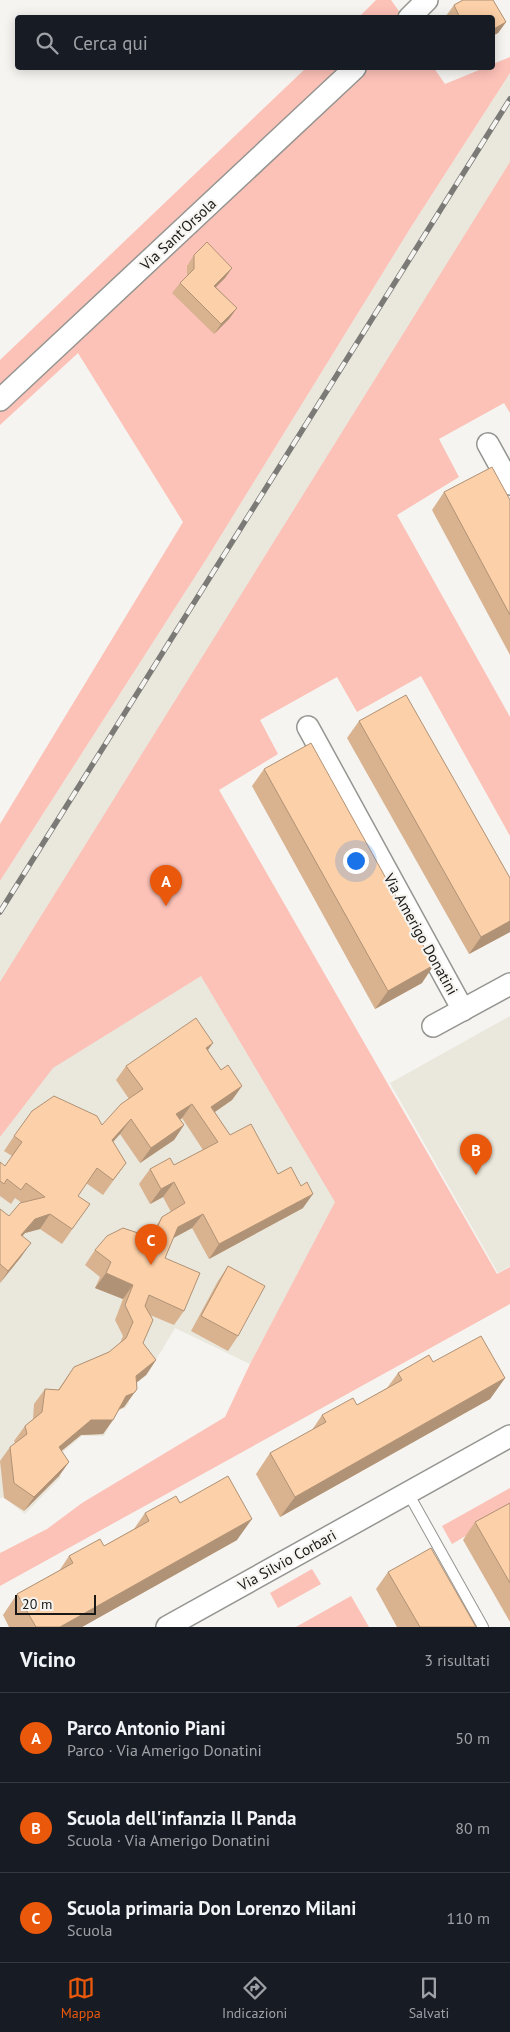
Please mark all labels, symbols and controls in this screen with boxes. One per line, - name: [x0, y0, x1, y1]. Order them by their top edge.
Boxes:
- search box: [15, 15, 495, 70]
- icon: search: [33, 29, 61, 57]
- text: Cerca qui: [73, 31, 148, 55]
- street label: Via Sant'Orsola: [135, 194, 220, 275]
- your location: [343, 848, 369, 874]
- pin: A: [150, 865, 182, 906]
- street label: Via Amerigo Donatini: [379, 869, 462, 998]
- pin: B: [460, 1134, 492, 1175]
- pin: C: [135, 1224, 167, 1265]
- street label: Via Silvio Corbari: [234, 1525, 339, 1595]
- scale bar: [15, 1592, 96, 1615]
- text: 20 m: [22, 1595, 52, 1613]
- text: Vicino: [20, 1646, 76, 1673]
- text: 3 risultati: [424, 1650, 490, 1670]
- text: Parco Antonio Piani: [67, 1716, 226, 1740]
- text: A: [31, 1728, 41, 1748]
- text: 50 m: [455, 1728, 490, 1748]
- text: Parco · Via Amerigo Donatini: [67, 1740, 262, 1760]
- text: Scuola dell'infanzia Il Panda: [67, 1806, 296, 1830]
- text: B: [31, 1818, 41, 1838]
- text: 80 m: [455, 1818, 490, 1838]
- text: Scuola · Via Amerigo Donatini: [67, 1830, 270, 1850]
- text: Scuola primaria Don Lorenzo Milani: [67, 1896, 356, 1920]
- text: C: [32, 1908, 40, 1928]
- text: 110 m: [447, 1908, 490, 1928]
- text: Scuola: [67, 1920, 113, 1940]
- tab: Mappa: [61, 1974, 101, 2022]
- tab: Indicazioni: [222, 1974, 287, 2022]
- tab: Salvati: [409, 1974, 449, 2022]

